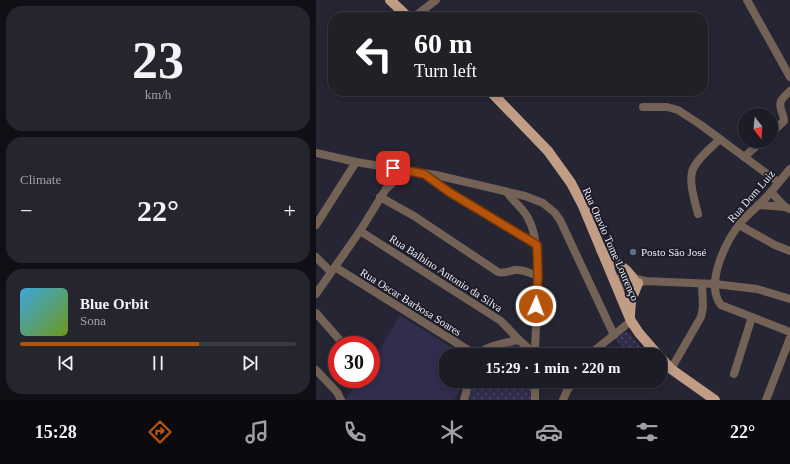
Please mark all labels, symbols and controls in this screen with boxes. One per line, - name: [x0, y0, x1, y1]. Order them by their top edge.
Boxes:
- icon: left: [348, 28, 400, 80]
- text: 60 m: [414, 28, 472, 59]
- text: 23: [132, 32, 184, 89]
- text: Turn left: [414, 61, 477, 81]
- text: km/h: [145, 87, 171, 102]
- north arrow: [738, 108, 778, 148]
- map controls: [738, 108, 778, 148]
- pin: [376, 151, 410, 185]
- icon: arrive: [382, 157, 404, 179]
- street label: Rua Dom Luiz: [725, 167, 777, 225]
- text: Climate: [20, 172, 61, 187]
- street label: Rua Otavio Tome Lourenço: [581, 185, 642, 303]
- text: 22°: [137, 194, 179, 227]
- text: −: [20, 198, 32, 223]
- text: +: [284, 198, 296, 223]
- street label: Rua Balbino Antonio da Silva: [387, 232, 505, 314]
- place label: Posto São José: [641, 246, 707, 258]
- marker: Posto São José: [628, 247, 638, 257]
- street label: Rua Oscar Barbosa Soares: [358, 266, 464, 338]
- position arrow: [515, 285, 557, 327]
- text: Blue Orbit: [80, 296, 149, 312]
- text: Sona: [80, 313, 106, 328]
- speed limit sign: 30: [328, 336, 380, 388]
- icon: previous: [55, 352, 77, 374]
- icon: pause: [147, 352, 169, 374]
- icon: next: [239, 352, 261, 374]
- text: 15:29 · 1 min · 220 m: [486, 360, 621, 376]
- icon: directions: [146, 418, 174, 446]
- icon: music: [243, 418, 271, 446]
- icon: phone: [341, 418, 369, 446]
- icon: climate: [438, 418, 466, 446]
- icon: car: [535, 418, 563, 446]
- icon: filters: [633, 418, 661, 446]
- text: 15:28: [35, 422, 77, 442]
- text: 22°: [730, 422, 755, 442]

